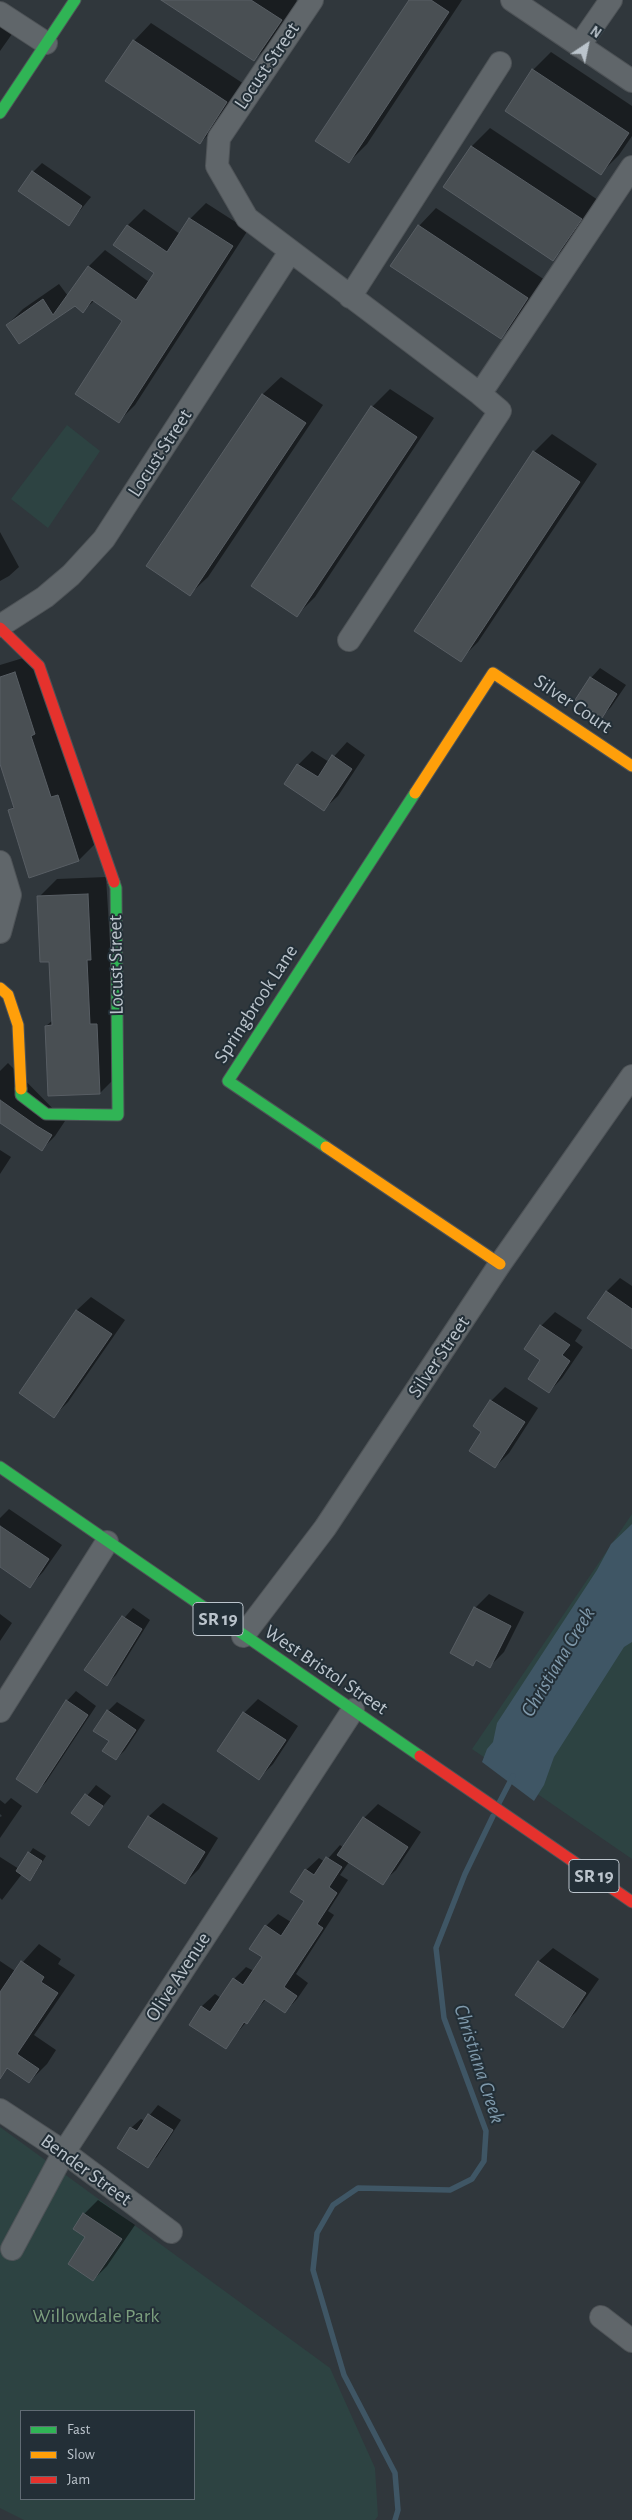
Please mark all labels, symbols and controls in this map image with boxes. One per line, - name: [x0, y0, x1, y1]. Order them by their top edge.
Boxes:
- street label: Locust Street: [229, 18, 305, 114]
- north arrow: [562, 20, 612, 70]
- text: N: [587, 24, 603, 41]
- street label: Locust Street: [123, 405, 197, 501]
- street label: Silver Court: [529, 669, 617, 739]
- street label: Locust Street: [103, 915, 129, 1015]
- street label: Springbrook Lane: [209, 940, 303, 1068]
- street label: Silver Street: [403, 1312, 475, 1402]
- road number: SR 19: [193, 1602, 243, 1636]
- water label: Christiana Creek: [515, 1602, 601, 1722]
- street label: West Bristol Street: [260, 1620, 392, 1720]
- road number: SR 19: [569, 1860, 619, 1892]
- street label: Olive Avenue: [140, 1928, 216, 2026]
- water label: Christiana Creek: [448, 2001, 510, 2127]
- street label: Bender Street: [36, 2129, 136, 2211]
- park label: Willowdale Park: [33, 2304, 159, 2328]
- legend: [20, 2410, 195, 2500]
- text: Fast: [67, 2422, 90, 2437]
- text: Slow: [67, 2447, 95, 2462]
- text: Jam: [67, 2472, 90, 2487]

